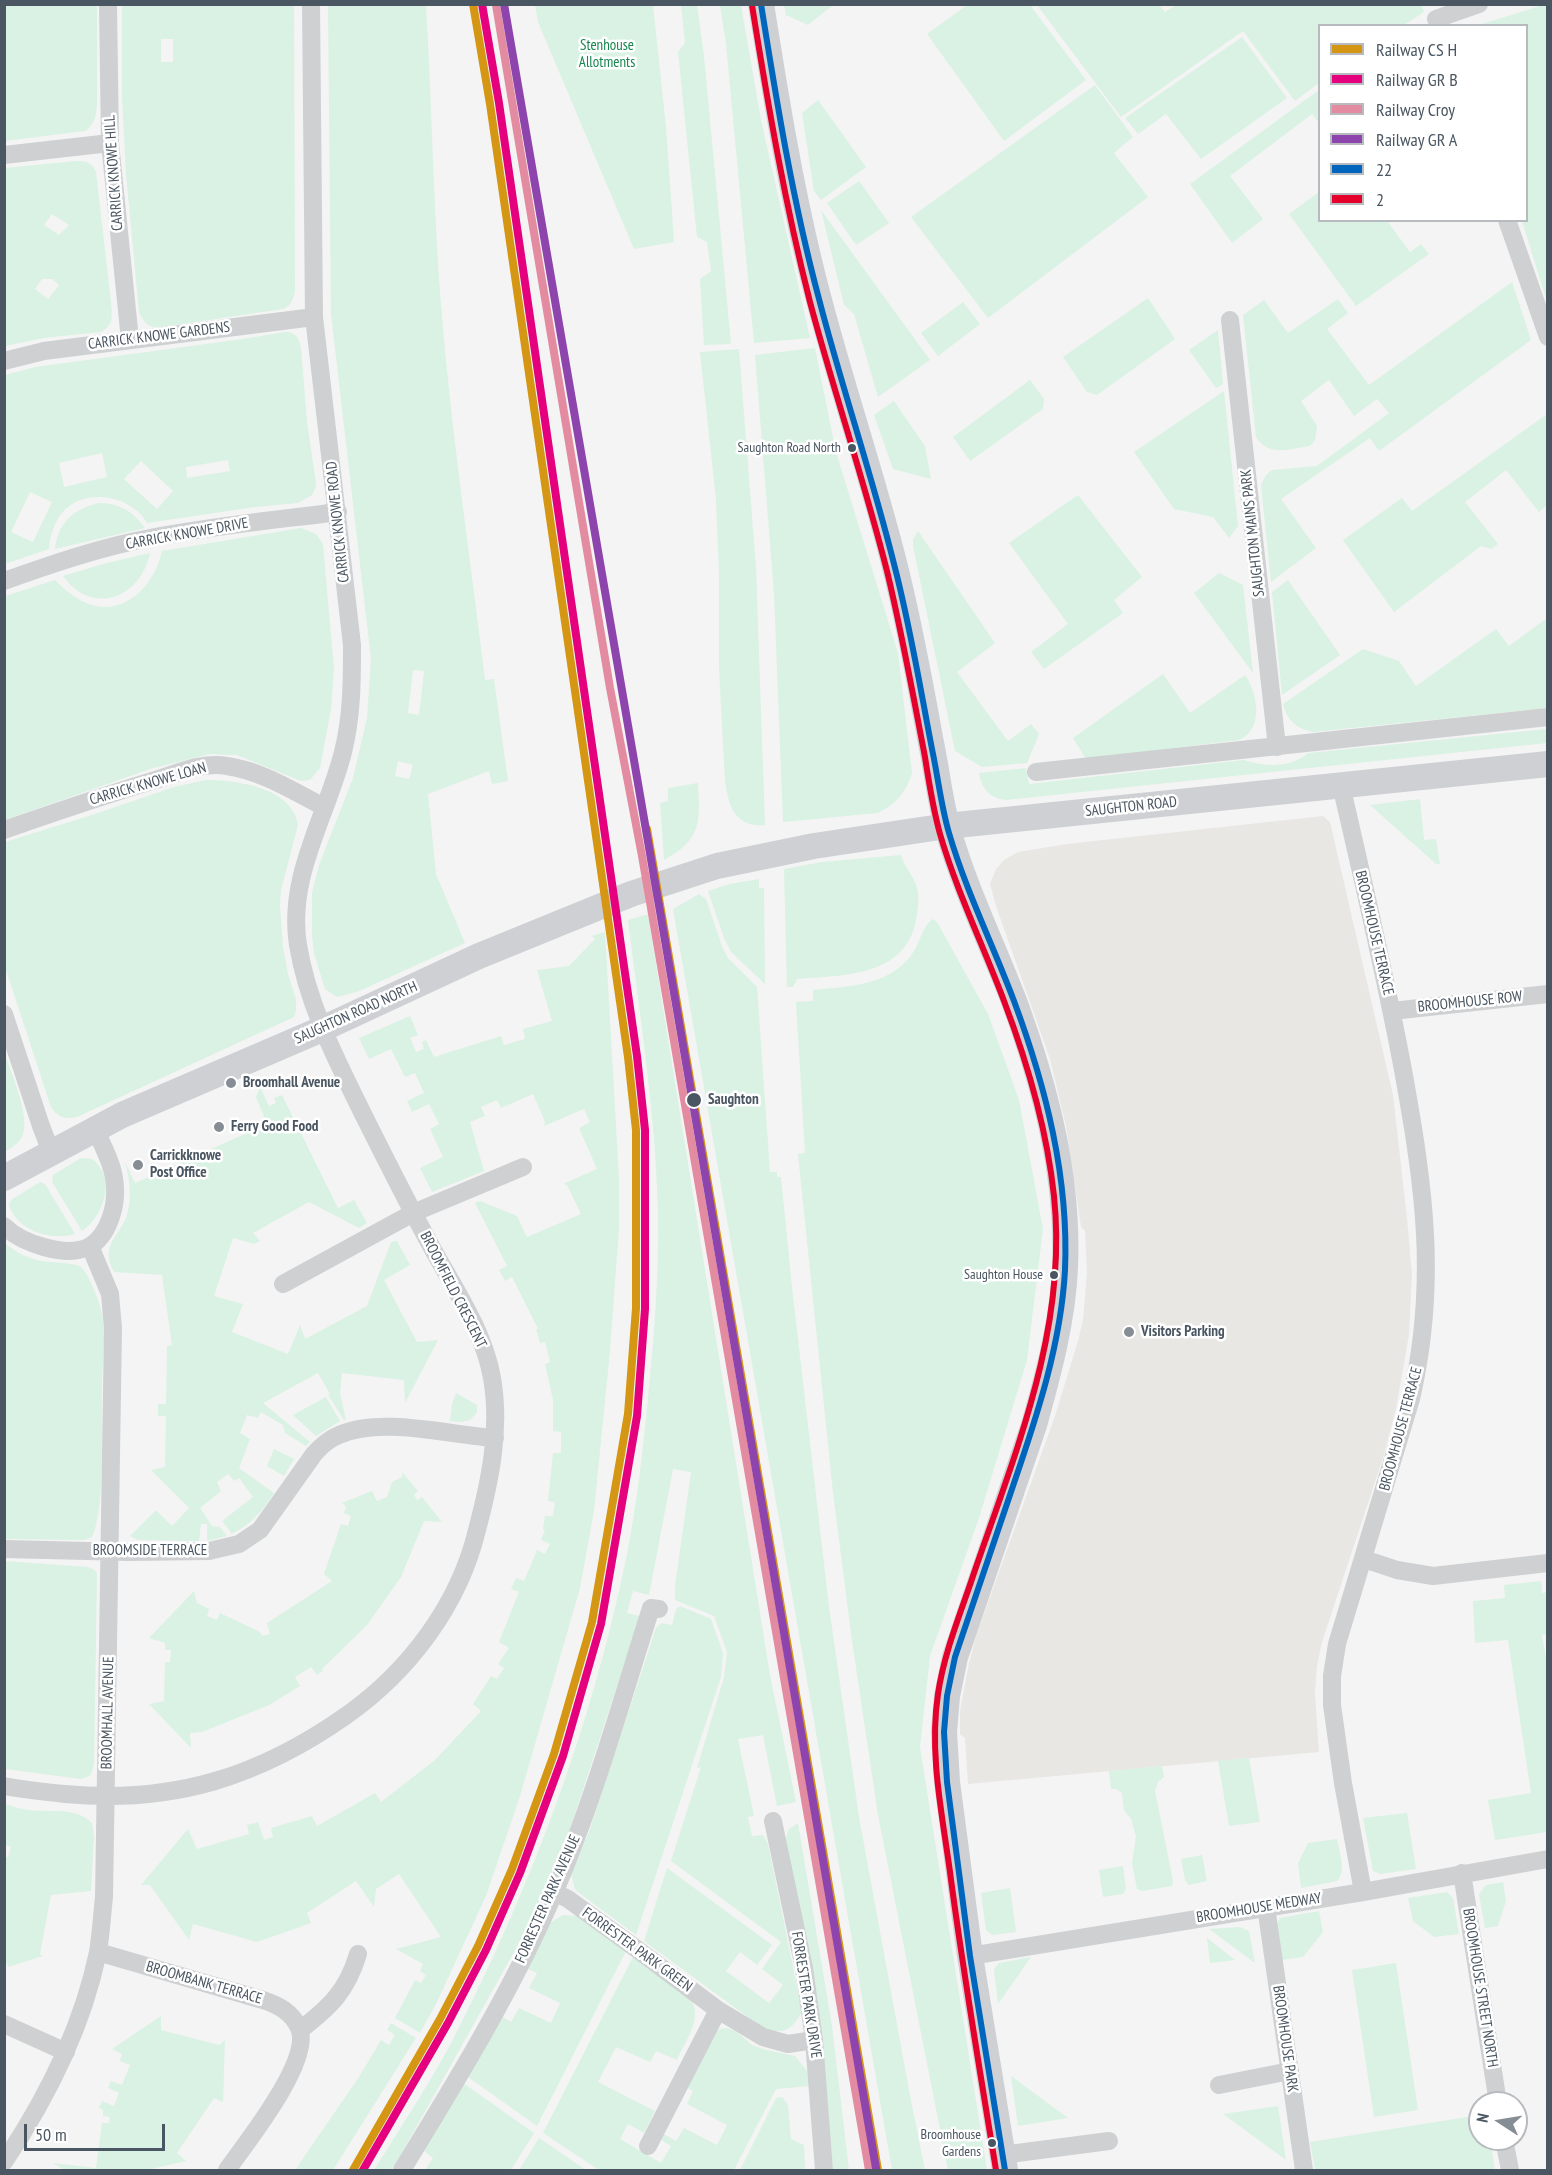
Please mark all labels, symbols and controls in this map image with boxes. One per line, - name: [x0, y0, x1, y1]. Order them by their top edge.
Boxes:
- legend: [1318, 24, 1528, 222]
- park label: Stenhouse Allotments: [579, 37, 635, 72]
- text: Railway CS H: [1376, 38, 1457, 61]
- text: Railway GR B: [1376, 68, 1458, 91]
- text: Railway Croy: [1376, 98, 1455, 121]
- street label: CARRICK KNOWE HILL: [101, 114, 127, 232]
- text: Railway GR A: [1376, 128, 1457, 151]
- text: 22: [1376, 158, 1392, 181]
- text: 2: [1376, 188, 1384, 211]
- street label: CARRICK KNOWE GARDENS: [87, 318, 231, 354]
- place label: Saughton Road North: [738, 440, 841, 456]
- marker: Saughton Road North: [846, 442, 858, 454]
- street label: CARRICK KNOWE ROAD: [323, 461, 353, 583]
- street label: SAUGHTON MAINS PARK: [1237, 468, 1269, 598]
- street label: CARRICK KNOWE DRIVE: [124, 514, 250, 554]
- street label: CARRICK KNOWE LOAN: [88, 759, 208, 809]
- street label: SAUGHTON ROAD: [1084, 793, 1178, 821]
- street label: BROOMHOUSE TERRACE: [1351, 869, 1397, 997]
- street label: SAUGHTON ROAD NORTH: [292, 978, 420, 1048]
- street label: BROOMHOUSE ROW: [1417, 988, 1523, 1016]
- place label: Broomhall Avenue: [243, 1074, 340, 1092]
- marker: Broomhall Avenue: [224, 1076, 238, 1090]
- marker: Saughton: [685, 1091, 703, 1109]
- place label: Saughton: [708, 1091, 759, 1109]
- place label: Ferry Good Food: [231, 1118, 319, 1136]
- marker: Ferry Good Food: [212, 1120, 226, 1134]
- place label: Carrickknowe Post Office: [150, 1147, 221, 1182]
- marker: Carrickknowe Post Office: [131, 1158, 145, 1172]
- street label: BROOMFIELD CRESCENT: [416, 1229, 490, 1351]
- place label: Saughton House: [964, 1267, 1043, 1283]
- marker: Saughton House: [1048, 1269, 1060, 1281]
- place label: Visitors Parking: [1141, 1323, 1225, 1341]
- marker: Visitors Parking: [1122, 1325, 1136, 1339]
- street label: BROOMHOUSE TERRACE: [1376, 1365, 1426, 1493]
- street label: BROOMSIDE TERRACE: [93, 1542, 207, 1560]
- street label: BROOMHALL AVENUE: [98, 1656, 118, 1770]
- street label: FORRESTER PARK AVENUE: [512, 1832, 584, 1966]
- street label: BROOMHOUSE MEDWAY: [1195, 1889, 1323, 1927]
- street label: FORRESTER PARK GREEN: [578, 1904, 696, 1996]
- street label: BROOMHOUSE STREET NORTH: [1459, 1907, 1501, 2069]
- street label: FORRESTER PARK DRIVE: [787, 1930, 825, 2060]
- street label: BROOMBANK TERRACE: [144, 1958, 264, 2008]
- street label: BROOMHOUSE PARK: [1269, 1984, 1301, 2094]
- north arrow: [1468, 2091, 1528, 2151]
- text: N: [1472, 2111, 1493, 2124]
- scale bar: [27, 2112, 168, 2150]
- text: 50 m: [35, 2123, 67, 2146]
- place label: Broomhouse Gardens: [921, 2127, 981, 2160]
- marker: Broomhouse Gardens: [986, 2137, 998, 2149]

